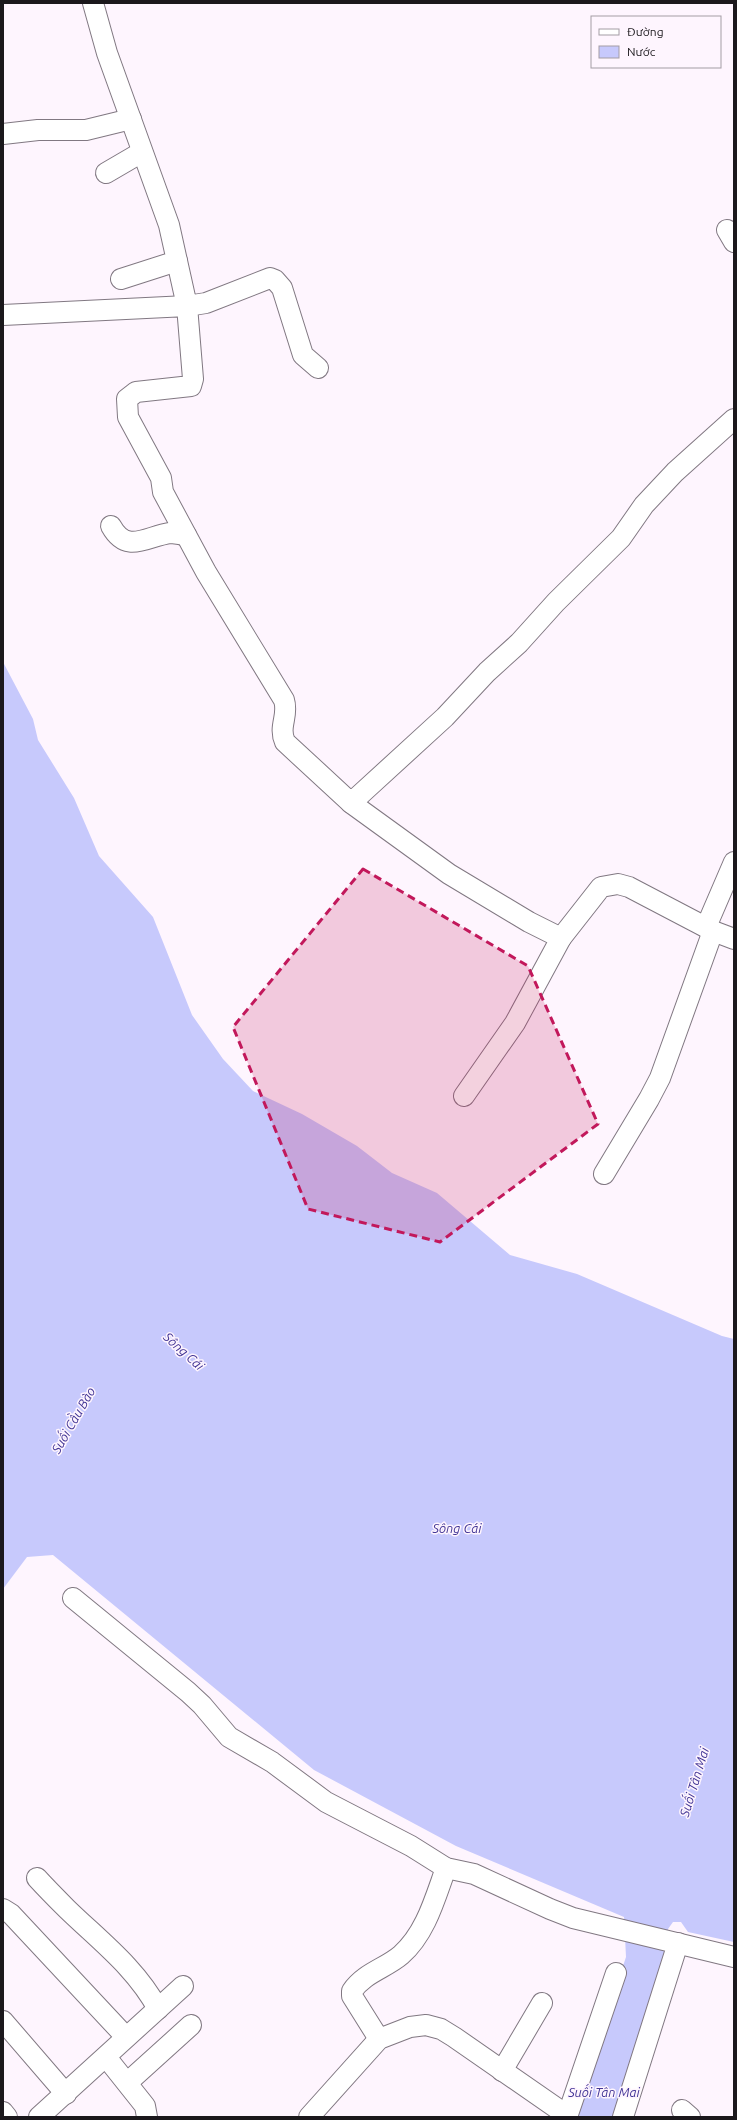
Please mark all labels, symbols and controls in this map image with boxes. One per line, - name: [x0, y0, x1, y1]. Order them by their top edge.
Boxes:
- legend: [591, 16, 721, 68]
- text: Đường: [627, 25, 664, 38]
- text: Nước: [627, 45, 656, 58]
- water label: Sông Cái: [160, 1329, 207, 1373]
- water label: Suối Cầu Bào: [46, 1383, 98, 1456]
- water label: Sông Cái: [432, 1521, 482, 1535]
- water label: Suối Tân Mai: [674, 1744, 711, 1819]
- water label: Suối Tân Mai: [567, 2083, 641, 2099]

